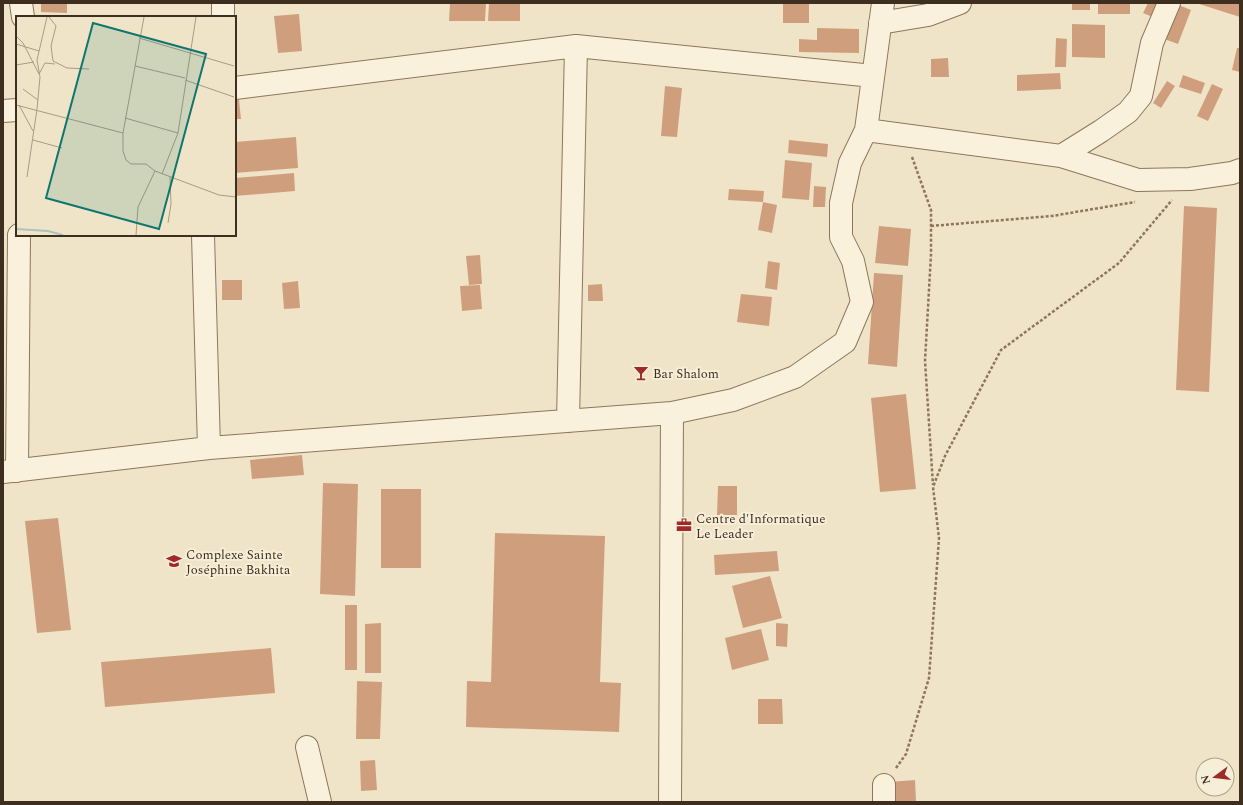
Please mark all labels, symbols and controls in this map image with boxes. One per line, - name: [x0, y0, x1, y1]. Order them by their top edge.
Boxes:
- inset map: [16, 16, 236, 236]
- bar icon: Bar Shalom: [632, 364, 650, 382]
- place label: Bar Shalom: [653, 364, 719, 384]
- place label: Centre d'Informatique Le Leader: [696, 509, 825, 544]
- office icon: Centre d'Informatique Le Leader: [675, 516, 693, 534]
- place label: Complexe Sainte Joséphine Bakhita: [186, 545, 291, 580]
- school or university icon: Complexe Sainte Joséphine Bakhita: [165, 552, 183, 570]
- north arrow: [1195, 757, 1235, 797]
- text: N: [1196, 773, 1215, 786]

